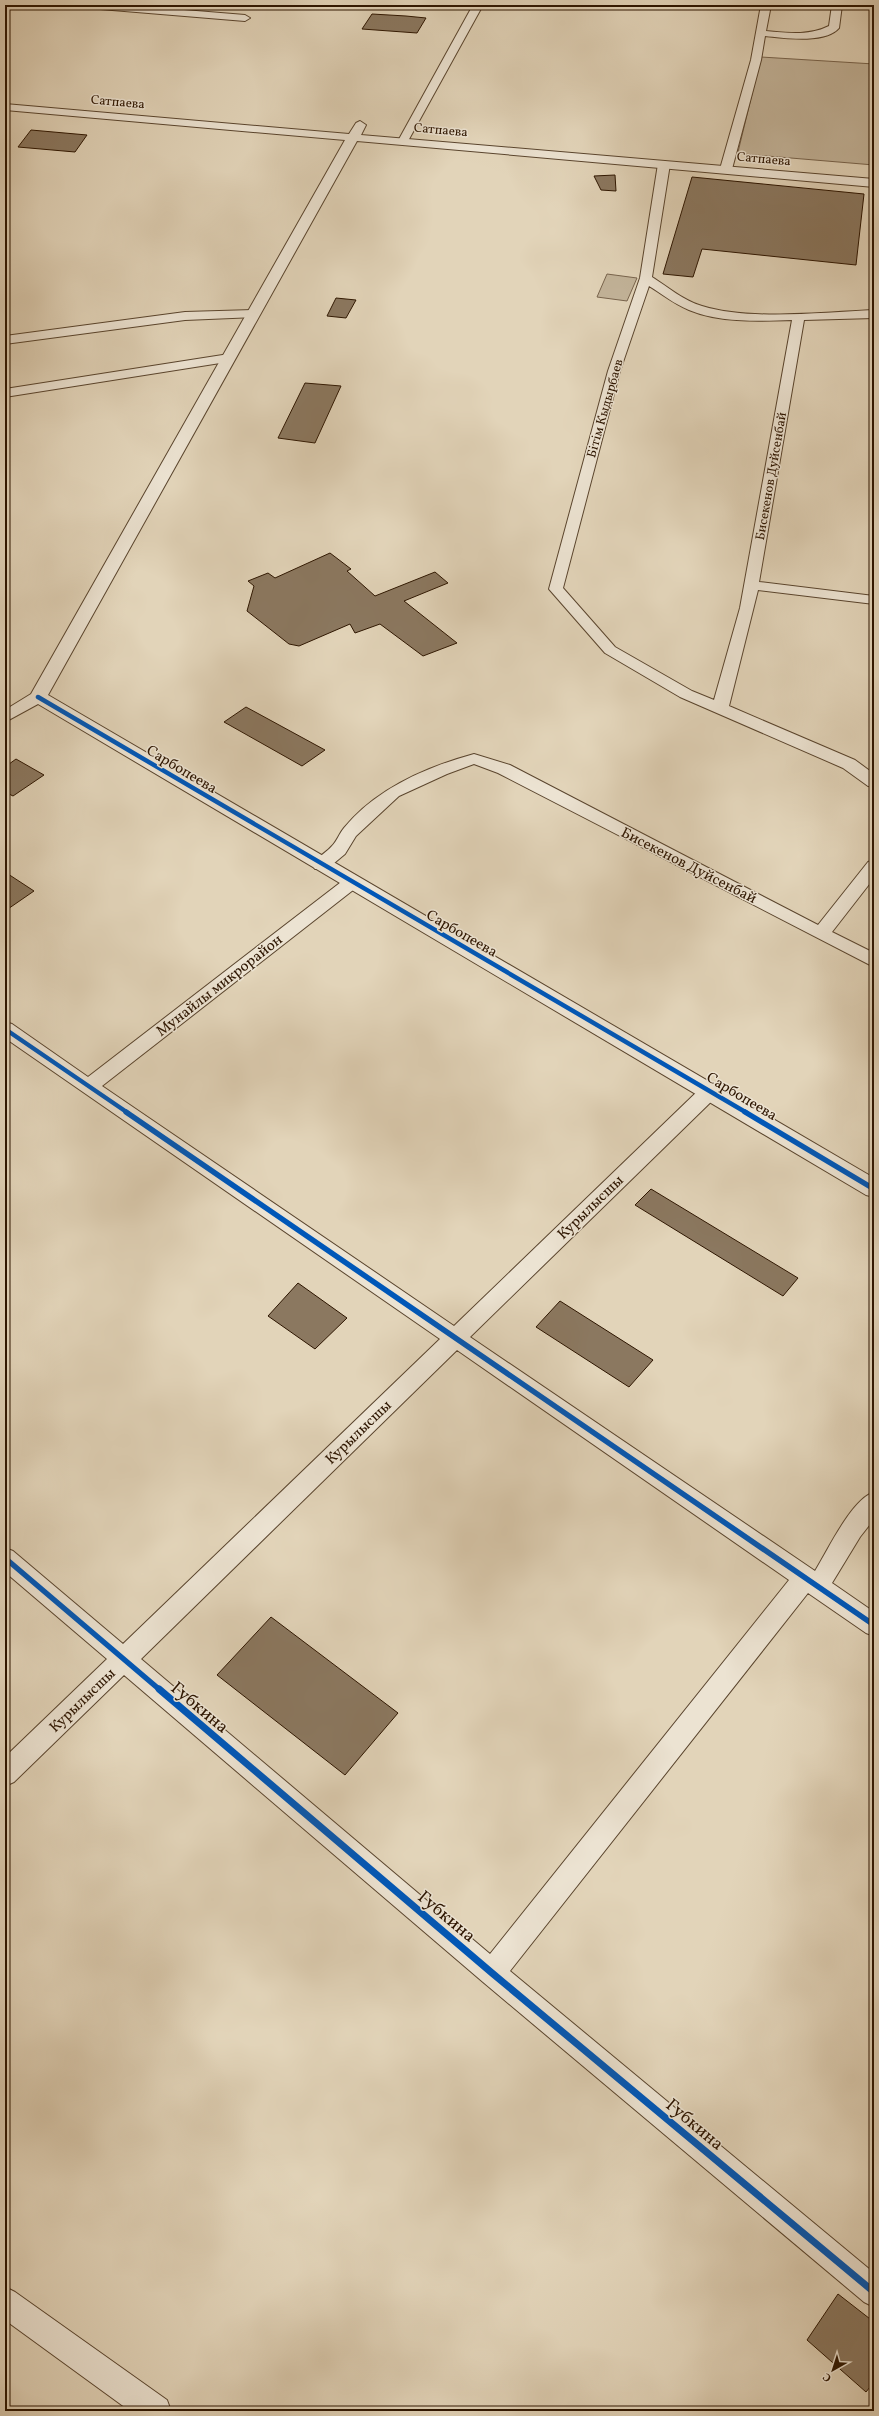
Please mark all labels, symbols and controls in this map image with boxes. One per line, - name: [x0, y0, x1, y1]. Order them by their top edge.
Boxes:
- street label: Сатпаева: [90, 92, 146, 114]
- street label: Сатпаева: [413, 120, 469, 142]
- street label: Сатпаева: [736, 149, 792, 171]
- street label: Бiтiм Кыдырбаев: [583, 357, 629, 460]
- street label: Бисекенов Дуйсенбай: [752, 411, 792, 542]
- street label: Сарбопеева: [142, 741, 221, 800]
- street label: Бисекенов Дуйсенбай: [617, 823, 760, 910]
- street label: Сарбопеева: [422, 905, 501, 963]
- street label: Мунайлы микрорайон: [152, 930, 288, 1042]
- street label: Сарбопеева: [702, 1068, 781, 1127]
- street label: Курылысшы: [553, 1171, 629, 1245]
- street label: Курылысшы: [321, 1396, 397, 1470]
- street label: Курылысшы: [45, 1664, 121, 1738]
- street label: Губкина: [165, 1676, 233, 1740]
- street label: Губкина: [412, 1885, 480, 1949]
- street label: Губкина: [660, 2093, 728, 2157]
- north arrow: [813, 2350, 853, 2390]
- text: С: [820, 2369, 835, 2385]

